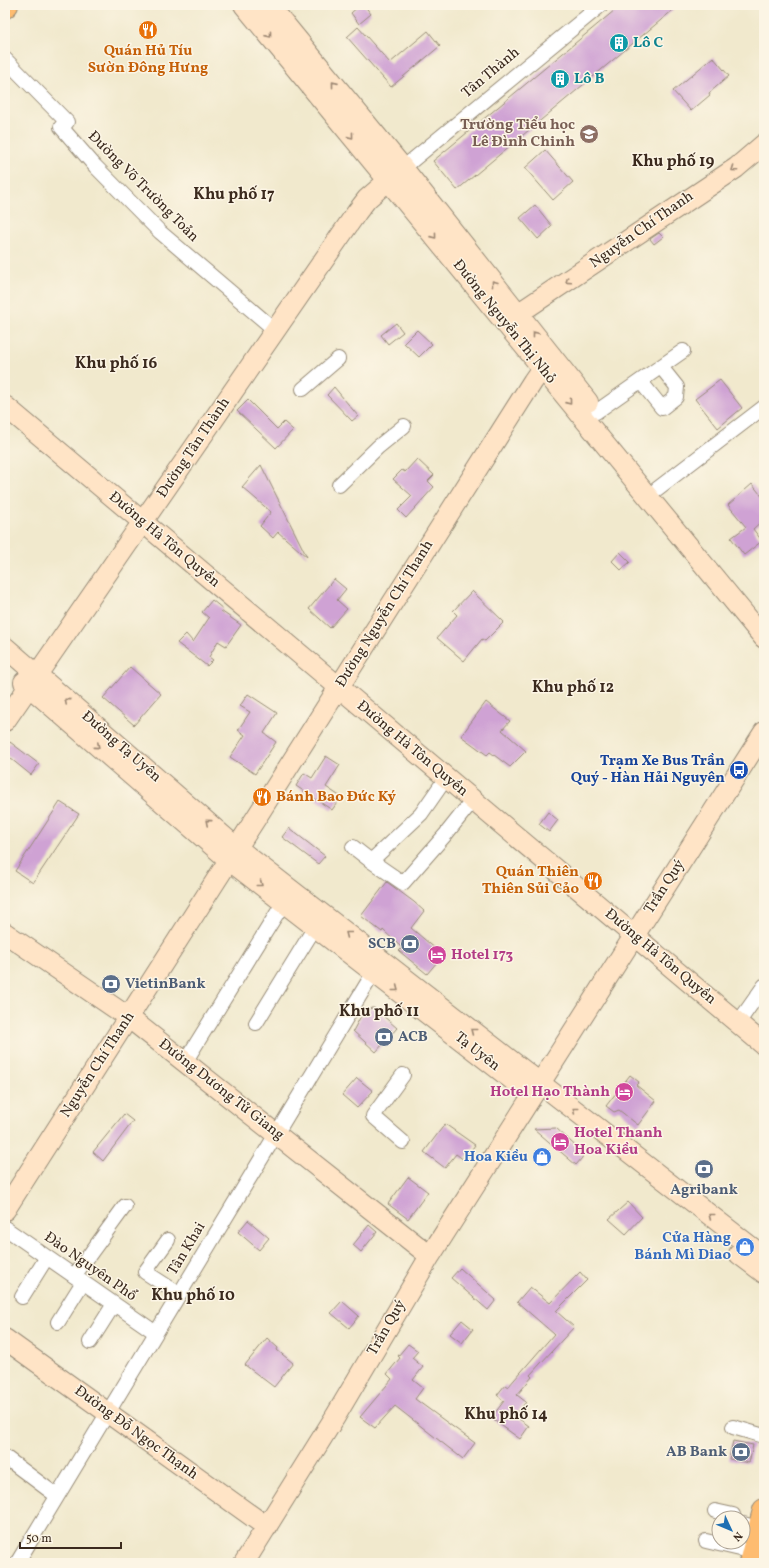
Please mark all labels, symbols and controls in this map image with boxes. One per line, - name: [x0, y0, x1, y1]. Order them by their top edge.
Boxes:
- restaurant icon: Quán Hủ Tíu Sườn Đông Hưng: [137, 19, 159, 41]
- one-way arrow: [264, 31, 271, 38]
- building icon: Lô C: [608, 32, 630, 54]
- place label: Lô C: [633, 33, 664, 54]
- place label: Quán Hủ Tíu Sườn Đông Hưng: [88, 41, 208, 79]
- street label: Tân Thành: [457, 42, 525, 104]
- building icon: Lô B: [549, 68, 571, 90]
- place label: Lô B: [574, 69, 605, 90]
- one-way arrow: [331, 81, 338, 88]
- place label: Trường Tiểu học Lê Đình Chinh: [460, 115, 575, 153]
- school or university icon: Trường Tiểu học Lê Đình Chinh: [578, 123, 600, 145]
- street label: Đường Võ Trường Toản: [83, 127, 203, 247]
- one-way arrow: [347, 131, 354, 138]
- district label: Khu phố 19: [632, 151, 714, 173]
- one-way arrow: [731, 164, 738, 171]
- district label: Khu phố 17: [193, 184, 275, 206]
- street label: Nguyễn Chí Thanh: [586, 186, 698, 274]
- one-way arrow: [429, 232, 436, 239]
- street label: Đường Nguyễn Thị Nhỏ: [447, 255, 561, 389]
- one-way arrow: [566, 276, 573, 283]
- one-way arrow: [492, 281, 499, 288]
- one-way arrow: [532, 332, 539, 339]
- district label: Khu phố 16: [75, 353, 157, 375]
- street label: Đường Tân Thành: [152, 393, 236, 503]
- one-way arrow: [565, 397, 572, 404]
- street label: Đường Hà Tôn Quyền: [104, 487, 224, 593]
- street label: Đường Nguyễn Chí Thanh: [331, 536, 439, 692]
- district label: Khu phố 12: [532, 677, 614, 699]
- street label: Đường Hà Tôn Quyền: [352, 696, 472, 802]
- one-way arrow: [64, 698, 72, 705]
- street label: Đường Tạ Uyên: [76, 706, 166, 788]
- one-way arrow: [93, 742, 100, 749]
- place label: Trạm Xe Bus Trần Quý - Hàn Hải Nguyên: [571, 751, 725, 789]
- bus stop icon: Trạm Xe Bus Trần Quý - Hàn Hải Nguyên: [728, 759, 750, 781]
- restaurant icon: Bánh Bao Đức Ký: [251, 786, 273, 808]
- place label: Bánh Bao Đức Ký: [276, 787, 396, 808]
- one-way arrow: [205, 820, 213, 827]
- street label: Trần Quý: [640, 856, 690, 918]
- place label: Quán Thiên Thiên Sủi Cảo: [482, 862, 579, 900]
- restaurant icon: Quán Thiên Thiên Sủi Cảo: [582, 870, 604, 892]
- one-way arrow: [255, 879, 262, 886]
- street label: Đường Hà Tôn Quyền: [600, 904, 720, 1010]
- one-way arrow: [345, 931, 352, 938]
- bank icon: SCB: [399, 933, 421, 955]
- place label: SCB: [368, 934, 396, 955]
- hotel icon: Hotel 173: [426, 944, 448, 966]
- place label: Hotel 173: [451, 945, 514, 966]
- bank icon: VietinBank: [100, 973, 122, 995]
- place label: VietinBank: [125, 974, 206, 995]
- one-way arrow: [391, 984, 398, 991]
- district label: Khu phố 11: [339, 1001, 419, 1023]
- street label: Nguyễn Chí Thanh: [56, 1008, 140, 1122]
- bank icon: ACB: [373, 1026, 395, 1048]
- place label: ACB: [398, 1027, 428, 1048]
- street label: Tạ Uyên: [450, 1028, 504, 1076]
- one-way arrow: [470, 1028, 477, 1035]
- street label: Đường Dương Tử Giang: [154, 1034, 289, 1146]
- hotel icon: Hotel Hạo Thành: [613, 1081, 635, 1103]
- place label: Hotel Hạo Thành: [490, 1082, 610, 1103]
- one-way arrow: [573, 1108, 580, 1115]
- place label: Hotel Thanh Hoa Kiều: [574, 1123, 663, 1161]
- hotel icon: Hotel Thanh Hoa Kiều: [549, 1131, 571, 1153]
- shop icon: Hoa Kiều: [531, 1146, 553, 1168]
- place label: Hoa Kiều: [464, 1147, 528, 1168]
- bank icon: Agribank: [693, 1158, 715, 1180]
- place label: Agribank: [670, 1180, 738, 1201]
- one-way arrow: [709, 1214, 716, 1221]
- street label: Tân Khai: [163, 1218, 211, 1280]
- street label: Đào Nguyên Phổ: [39, 1227, 141, 1307]
- place label: Cửa Hàng Bánh Mì Diao: [634, 1228, 731, 1266]
- shop icon: Cửa Hàng Bánh Mì Diao: [734, 1236, 756, 1258]
- district label: Khu phố 10: [151, 1285, 235, 1307]
- street label: Trần Quý: [363, 1296, 411, 1360]
- street label: Đường Đỗ Ngọc Thạnh: [70, 1381, 202, 1485]
- district label: Khu phố 14: [464, 1404, 548, 1426]
- bank icon: AB Bank: [730, 1441, 752, 1463]
- place label: AB Bank: [666, 1442, 727, 1463]
- north arrow: [711, 1510, 751, 1550]
- scale bar: [20, 1524, 121, 1550]
- text: N: [729, 1528, 745, 1544]
- text: 50 m: [26, 1531, 52, 1547]

